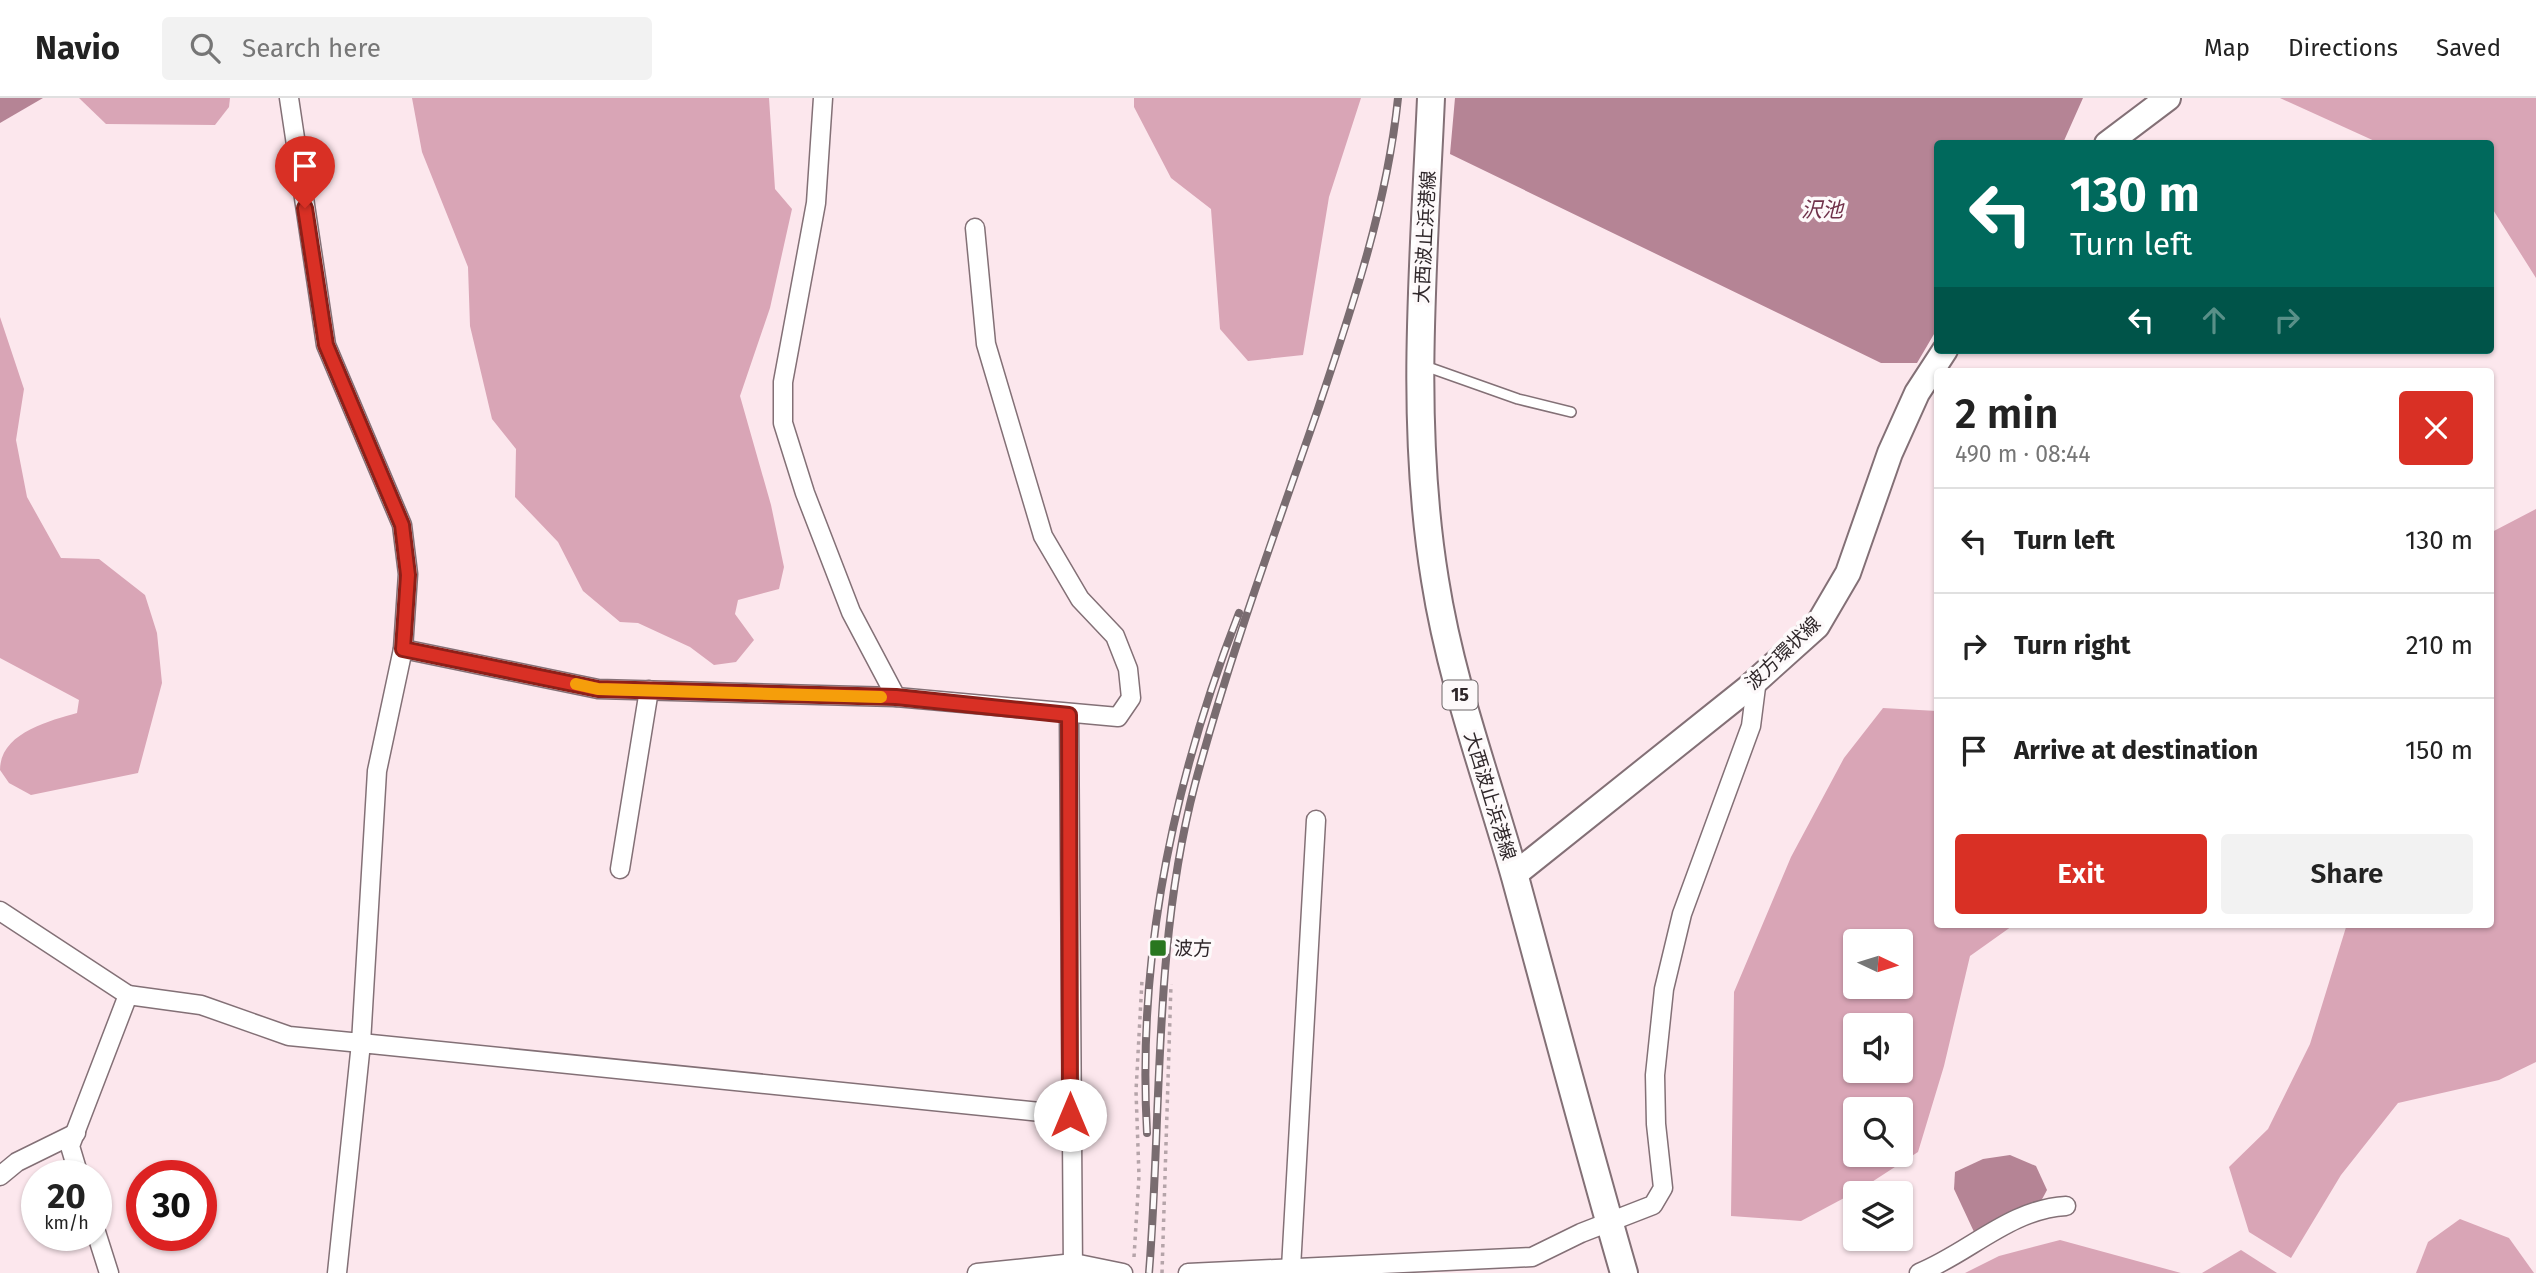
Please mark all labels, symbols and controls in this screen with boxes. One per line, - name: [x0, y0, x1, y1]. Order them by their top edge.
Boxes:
- search box: [162, 17, 652, 80]
- text: Navio: [35, 28, 120, 68]
- icon: search: [186, 29, 224, 67]
- text: Search here: [242, 33, 381, 64]
- text: Map: [2204, 34, 2250, 62]
- text: Directions: [2288, 34, 2398, 62]
- text: Saved: [2436, 34, 2501, 62]
- pin: [275, 136, 335, 208]
- icon: arrive: [286, 147, 324, 185]
- text: 130 m: [2070, 165, 2200, 224]
- icon: left: [1955, 168, 2046, 259]
- street label: 大西波止浜港線: [1410, 170, 1440, 304]
- water label: 沢池: [1801, 197, 1845, 223]
- text: Turn left: [2070, 225, 2192, 263]
- icon: left: [2122, 301, 2160, 339]
- icon: ahead: [2195, 301, 2233, 339]
- icon: right: [2268, 301, 2306, 339]
- text: 2 min: [1955, 389, 2059, 439]
- button: close: [2399, 391, 2473, 465]
- text: 490 m · 08:44: [1955, 440, 2091, 468]
- icon: left: [1955, 522, 1993, 560]
- text: Turn left: [2014, 525, 2115, 556]
- text: 130 m: [2405, 525, 2473, 556]
- street label: 波方環状線: [1741, 612, 1825, 694]
- icon: right: [1955, 627, 1993, 665]
- text: Turn right: [2014, 630, 2131, 661]
- text: 210 m: [2406, 630, 2473, 661]
- road number: 15: [1442, 680, 1478, 710]
- street label: 大西波止浜港線: [1460, 729, 1520, 863]
- icon: arrive: [1955, 732, 1993, 770]
- text: Arrive at destination: [2014, 735, 2258, 766]
- text: 150 m: [2405, 735, 2473, 766]
- button: Exit: [1955, 834, 2207, 914]
- button: Share: [2221, 834, 2473, 914]
- north arrow: [1843, 929, 1913, 999]
- map controls: [1843, 929, 1913, 1251]
- place label: 波方: [1174, 937, 1212, 960]
- marker: 波方: [1148, 938, 1168, 958]
- button: sound: [1843, 1013, 1913, 1083]
- position arrow: [1033, 1078, 1107, 1152]
- button: search: [1843, 1097, 1913, 1167]
- speed limit sign: 30: [126, 1160, 217, 1251]
- text: 20: [47, 1175, 86, 1217]
- button: layers: [1843, 1181, 1913, 1251]
- text: km/h: [44, 1212, 89, 1234]

